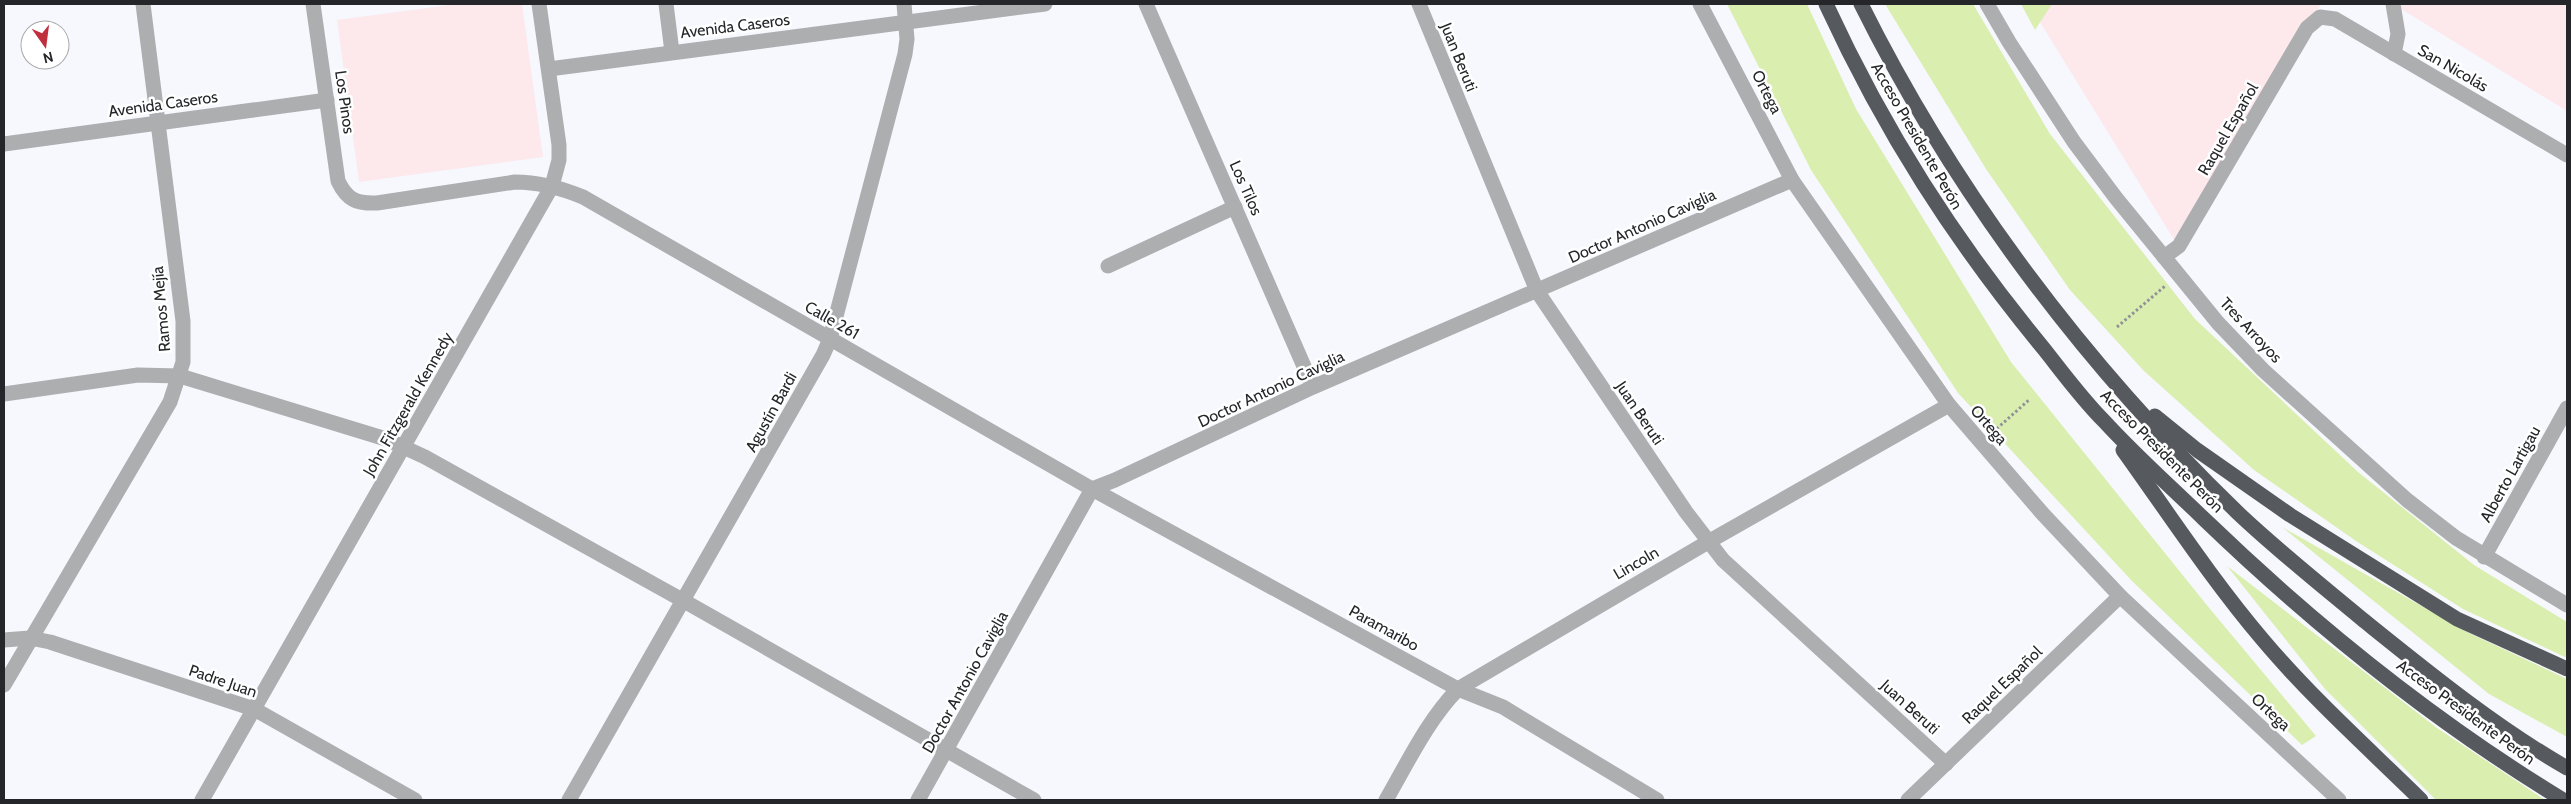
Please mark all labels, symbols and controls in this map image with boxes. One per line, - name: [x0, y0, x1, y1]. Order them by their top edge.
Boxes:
- street label: Avenida Caseros: [679, 10, 791, 42]
- street label: Juan Beruti: [1436, 19, 1481, 94]
- north arrow: [20, 20, 70, 70]
- street label: San Nicolás: [2414, 40, 2492, 96]
- text: N: [41, 48, 55, 68]
- street label: Acceso Presidente Perón: [1867, 59, 1967, 213]
- street label: Ortega: [1748, 67, 1786, 117]
- street label: Los Pinos: [331, 69, 359, 135]
- street label: Raquel Español: [2194, 79, 2262, 179]
- street label: Avenida Caseros: [107, 87, 219, 121]
- street label: Los Tilos: [1226, 158, 1267, 219]
- street label: Doctor Antonio Caviglia: [1565, 185, 1719, 267]
- street label: Ramos Mejía: [148, 265, 174, 353]
- street label: Tres Arroyos: [2216, 293, 2286, 367]
- street label: Calle 261: [802, 297, 862, 343]
- street label: John Fitzgerald Kennedy: [359, 329, 457, 480]
- street label: Doctor Antonio Caviglia: [1195, 347, 1347, 431]
- street label: Agustín Bardi: [741, 369, 801, 455]
- street label: Juan Beruti: [1611, 377, 1668, 448]
- street label: Acceso Presidente Perón: [2097, 386, 2227, 516]
- street label: Ortega: [1967, 401, 2012, 449]
- street label: Alberto Lartigau: [2476, 423, 2544, 525]
- street label: Lincoln: [1610, 542, 1662, 583]
- street label: Paramaribo: [1346, 601, 1422, 655]
- street label: Doctor Antonio Caviglia: [918, 607, 1012, 756]
- street label: Raquel Español: [1958, 642, 2046, 728]
- street label: Acceso Presidente Perón: [2393, 656, 2539, 769]
- street label: Padre Juan: [186, 660, 260, 702]
- street label: Juan Beruti: [1876, 675, 1943, 738]
- street label: Ortega: [2248, 689, 2295, 735]

